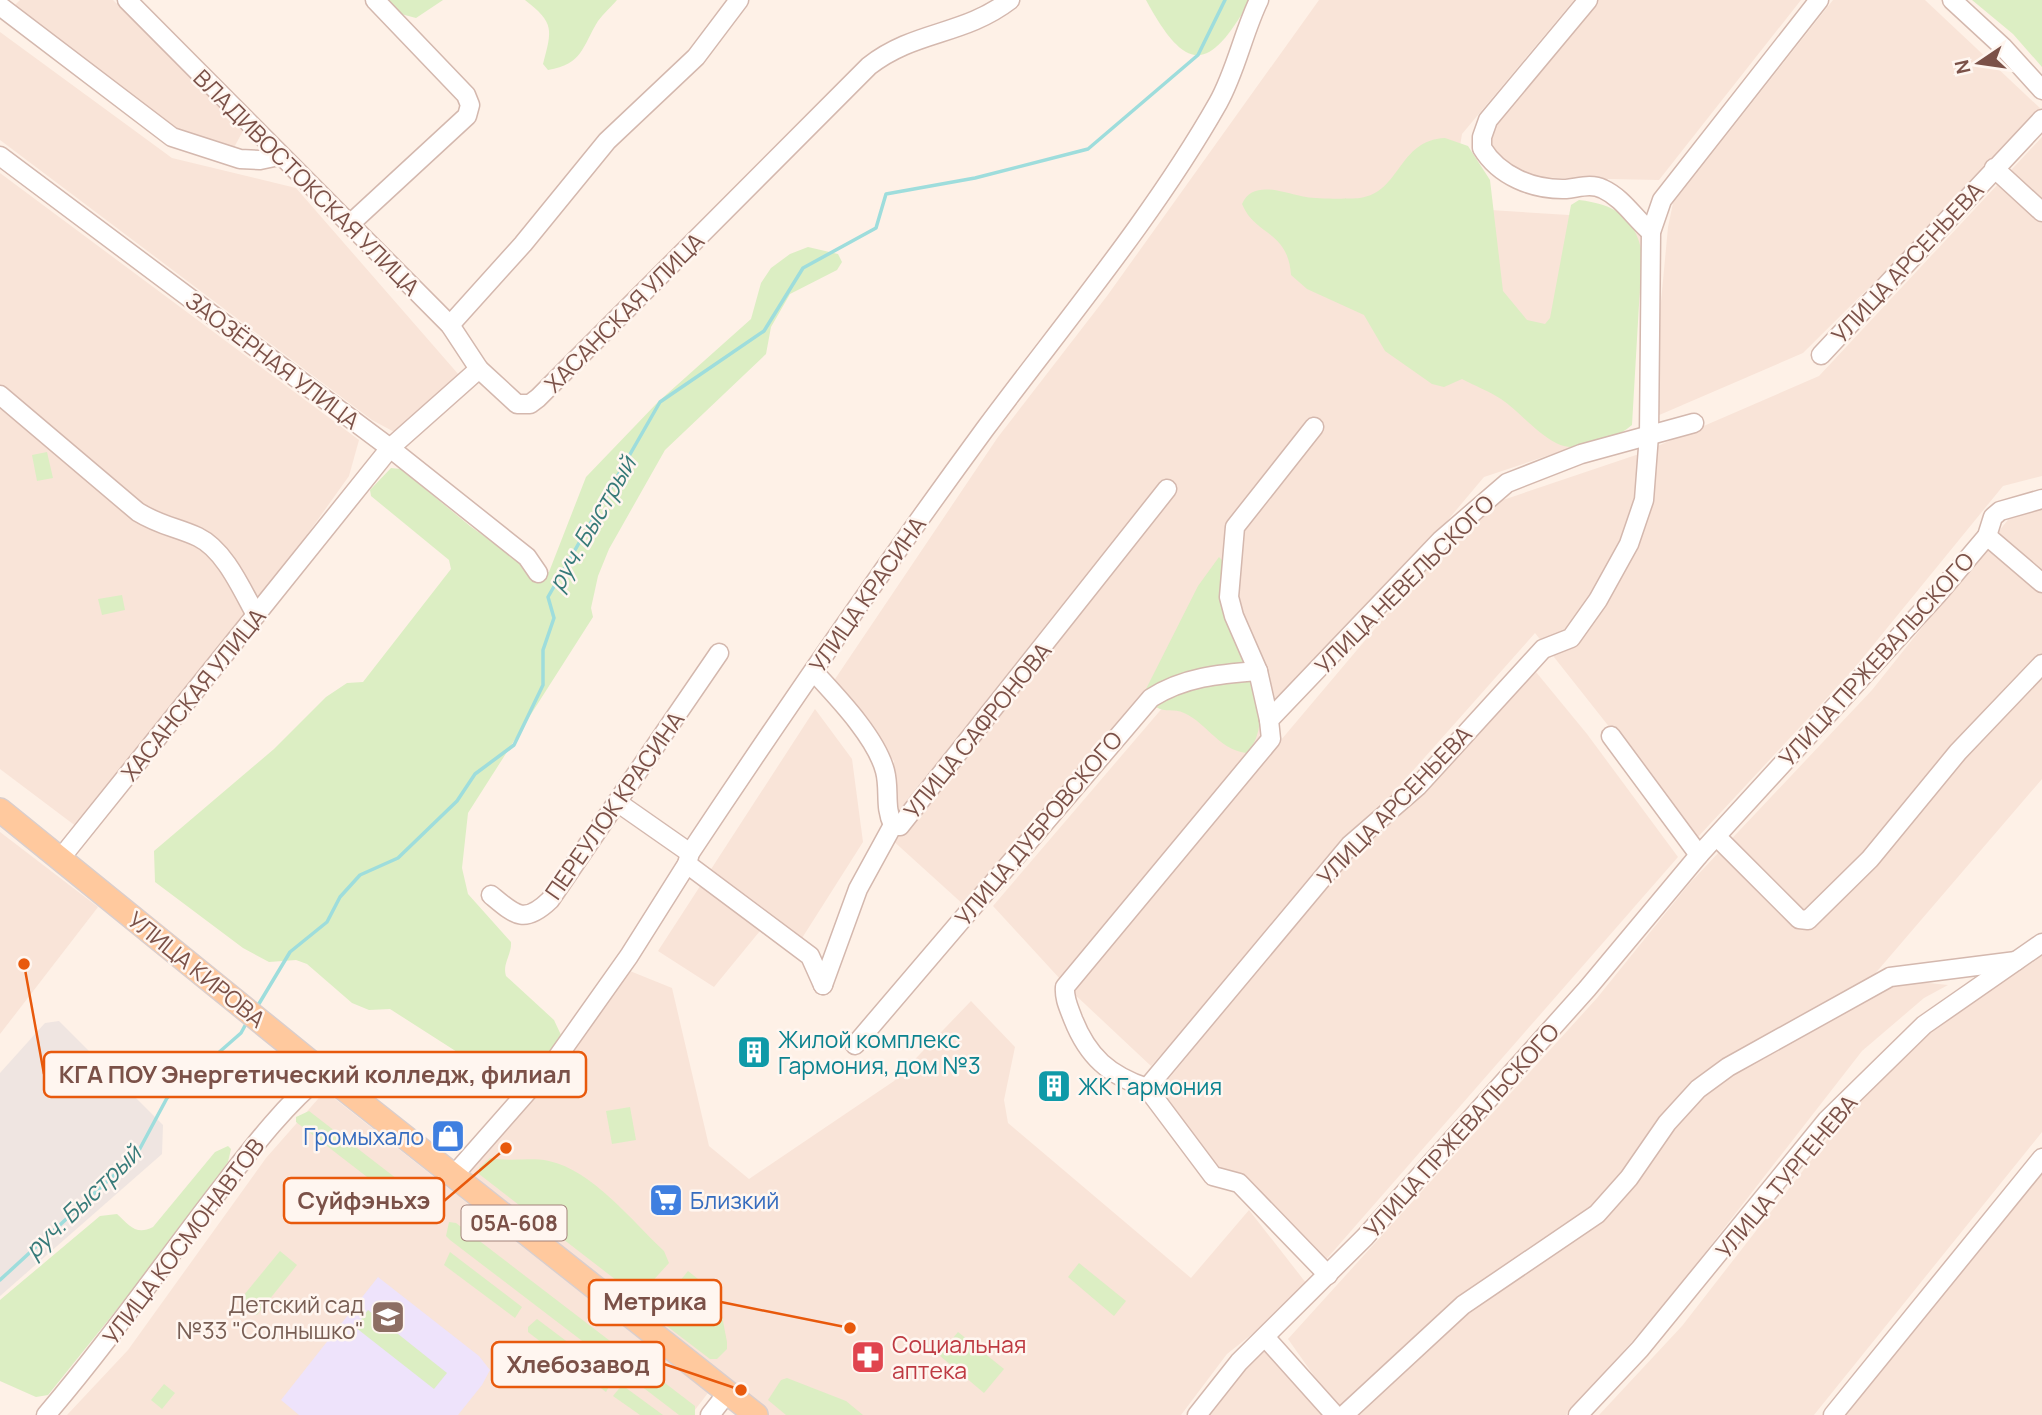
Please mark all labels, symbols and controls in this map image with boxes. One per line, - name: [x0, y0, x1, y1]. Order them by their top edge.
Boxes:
- north arrow: [1944, 28, 2014, 98]
- text: N: [1948, 57, 1977, 76]
- street label: ВЛАДИВОСТОКСКАЯ УЛИЦА: [187, 62, 428, 303]
- street label: УЛИЦА АРСЕНЬЕВА: [1824, 174, 1991, 350]
- street label: ХАСАНСКАЯ УЛИЦА: [537, 225, 711, 399]
- street label: ЗАОЗЁРНАЯ УЛИЦА: [179, 284, 367, 436]
- water label: руч. Быстрый: [539, 448, 644, 596]
- street label: УЛИЦА НЕВЕЛЬСКОГО: [1307, 487, 1501, 681]
- street label: УЛИЦА КРАСИНА: [801, 509, 933, 679]
- street label: УЛИЦА ПРЖЕВАЛЬСКОГО: [1771, 545, 1981, 773]
- street label: ХАСАНСКАЯ УЛИЦА: [113, 601, 273, 787]
- street label: УЛИЦА САФРОНОВА: [896, 635, 1058, 825]
- street label: ПЕРЕУЛОК КРАСИНА: [537, 704, 691, 905]
- street label: УЛИЦА АРСЕНЬЕВА: [1310, 718, 1479, 892]
- street label: УЛИЦА ДУБРОВСКОГО: [947, 724, 1129, 932]
- street label: УЛИЦА КИРОВА: [121, 903, 273, 1035]
- street label: УЛИЦА ПРЖЕВАЛЬСКОГО: [1356, 1016, 1566, 1244]
- place label: Жилой комплекс Гармония, дом №3: [778, 1023, 981, 1081]
- building icon: Жилой комплекс Гармония, дом №3: [735, 1033, 773, 1071]
- callout: КГА ПОУ Энергетический колледж, филиал: [44, 1052, 586, 1097]
- text: КГА ПОУ Энергетический колледж, филиал: [59, 1057, 571, 1090]
- building icon: ЖК Гармония: [1035, 1067, 1073, 1105]
- place label: ЖК Гармония: [1078, 1070, 1222, 1102]
- street label: УЛИЦА ТУРГЕНЕВА: [1708, 1087, 1864, 1265]
- shop icon: Громыхало: [429, 1117, 467, 1155]
- place label: Громыхало: [303, 1120, 424, 1152]
- street label: УЛИЦА КОСМОНАВТОВ: [95, 1131, 271, 1351]
- water label: руч. Быстрый: [17, 1135, 149, 1265]
- callout: Суйфэньхэ: [284, 1178, 444, 1223]
- supermarket icon: Близкий: [647, 1181, 685, 1219]
- text: Суйфэньхэ: [298, 1183, 430, 1216]
- place label: Близкий: [690, 1184, 779, 1216]
- road number: 05А-608: [462, 1206, 566, 1240]
- callout: Метрика: [589, 1280, 721, 1325]
- text: Метрика: [603, 1284, 707, 1317]
- place label: Детский сад №33 "Солнышко": [177, 1288, 364, 1346]
- school or university icon: Детский сад №33 "Солнышко": [369, 1298, 407, 1336]
- place label: Социальная аптека: [892, 1328, 1026, 1386]
- pharmacy icon: Социальная аптека: [849, 1338, 887, 1376]
- callout: Хлебoзавод: [492, 1342, 664, 1387]
- text: Хлебoзавод: [506, 1347, 650, 1380]

